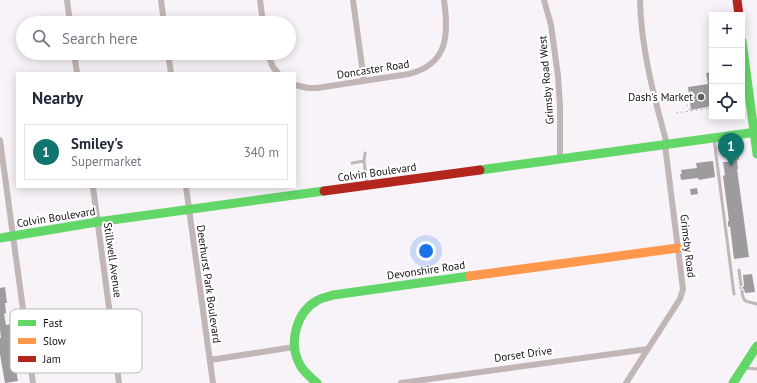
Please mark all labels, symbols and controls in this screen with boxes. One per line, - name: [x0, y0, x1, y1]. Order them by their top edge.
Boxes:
- map controls: [709, 12, 745, 120]
- button: +: [709, 12, 745, 48]
- search box: [16, 16, 296, 60]
- icon: search: [30, 27, 52, 49]
- text: Search here: [62, 29, 138, 48]
- street label: Grimsby Road West: [535, 35, 557, 125]
- button: −: [709, 48, 745, 84]
- street label: Doncaster Road: [336, 56, 410, 82]
- button: locate: [709, 84, 745, 120]
- text: Nearby: [32, 87, 83, 109]
- place label: Dash's Market: [628, 90, 693, 104]
- marker: Dash's Market: [696, 92, 706, 102]
- pin: 1: [718, 133, 744, 166]
- text: Smiley's: [71, 134, 123, 153]
- text: 1: [42, 144, 50, 161]
- text: 340 m: [244, 144, 279, 161]
- text: Supermarket: [71, 153, 141, 170]
- street label: Colvin Boulevard: [337, 160, 417, 184]
- street label: Colvin Boulevard: [16, 204, 96, 230]
- street label: Grimsby Road: [677, 214, 699, 279]
- street label: Stillwell Avenue: [101, 221, 125, 299]
- street label: Deerhurst Park Boulevard: [194, 224, 224, 344]
- your location: [416, 241, 436, 261]
- street label: Devonshire Road: [386, 258, 466, 282]
- legend: [10, 309, 142, 373]
- text: Fast: [43, 316, 63, 330]
- text: Slow: [43, 334, 66, 348]
- street label: Dorset Drive: [493, 343, 553, 365]
- text: Jam: [42, 352, 61, 366]

